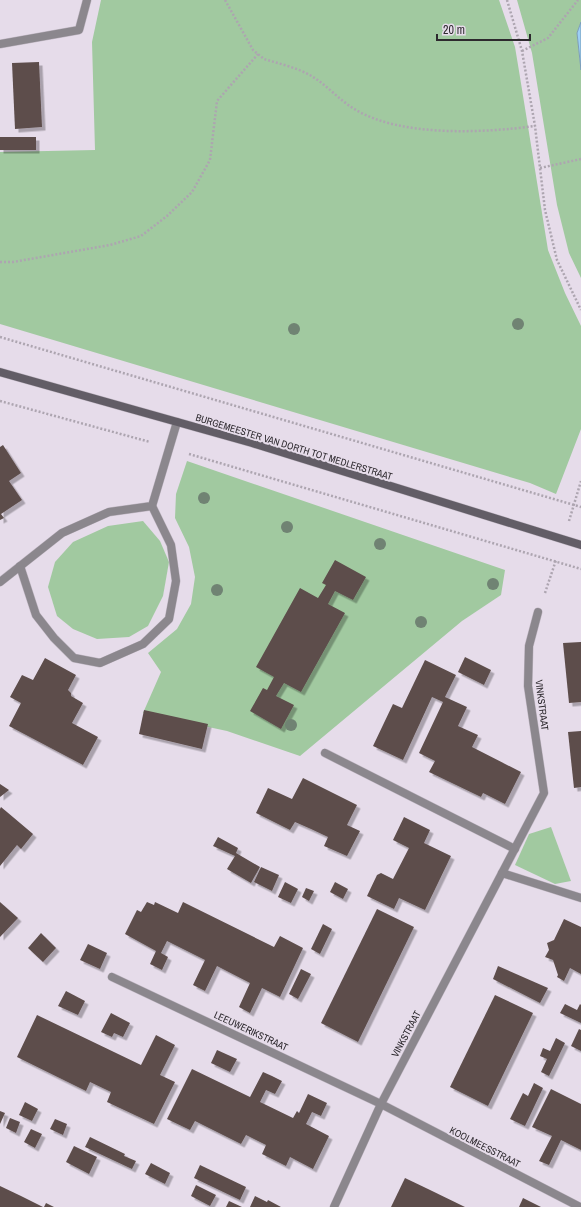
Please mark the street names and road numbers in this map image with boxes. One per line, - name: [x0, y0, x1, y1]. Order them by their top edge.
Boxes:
- street label: BURGEMEESTER VAN DORTH TOT MEDLERSTRAAT: [194, 411, 394, 483]
- street label: VINKSTRAAT: [532, 679, 552, 731]
- street label: LEEUWERIKSTRAAT: [212, 1008, 290, 1054]
- street label: VINKSTRAAT: [388, 1008, 424, 1060]
- street label: KOOLMEESSTRAAT: [447, 1124, 523, 1170]

